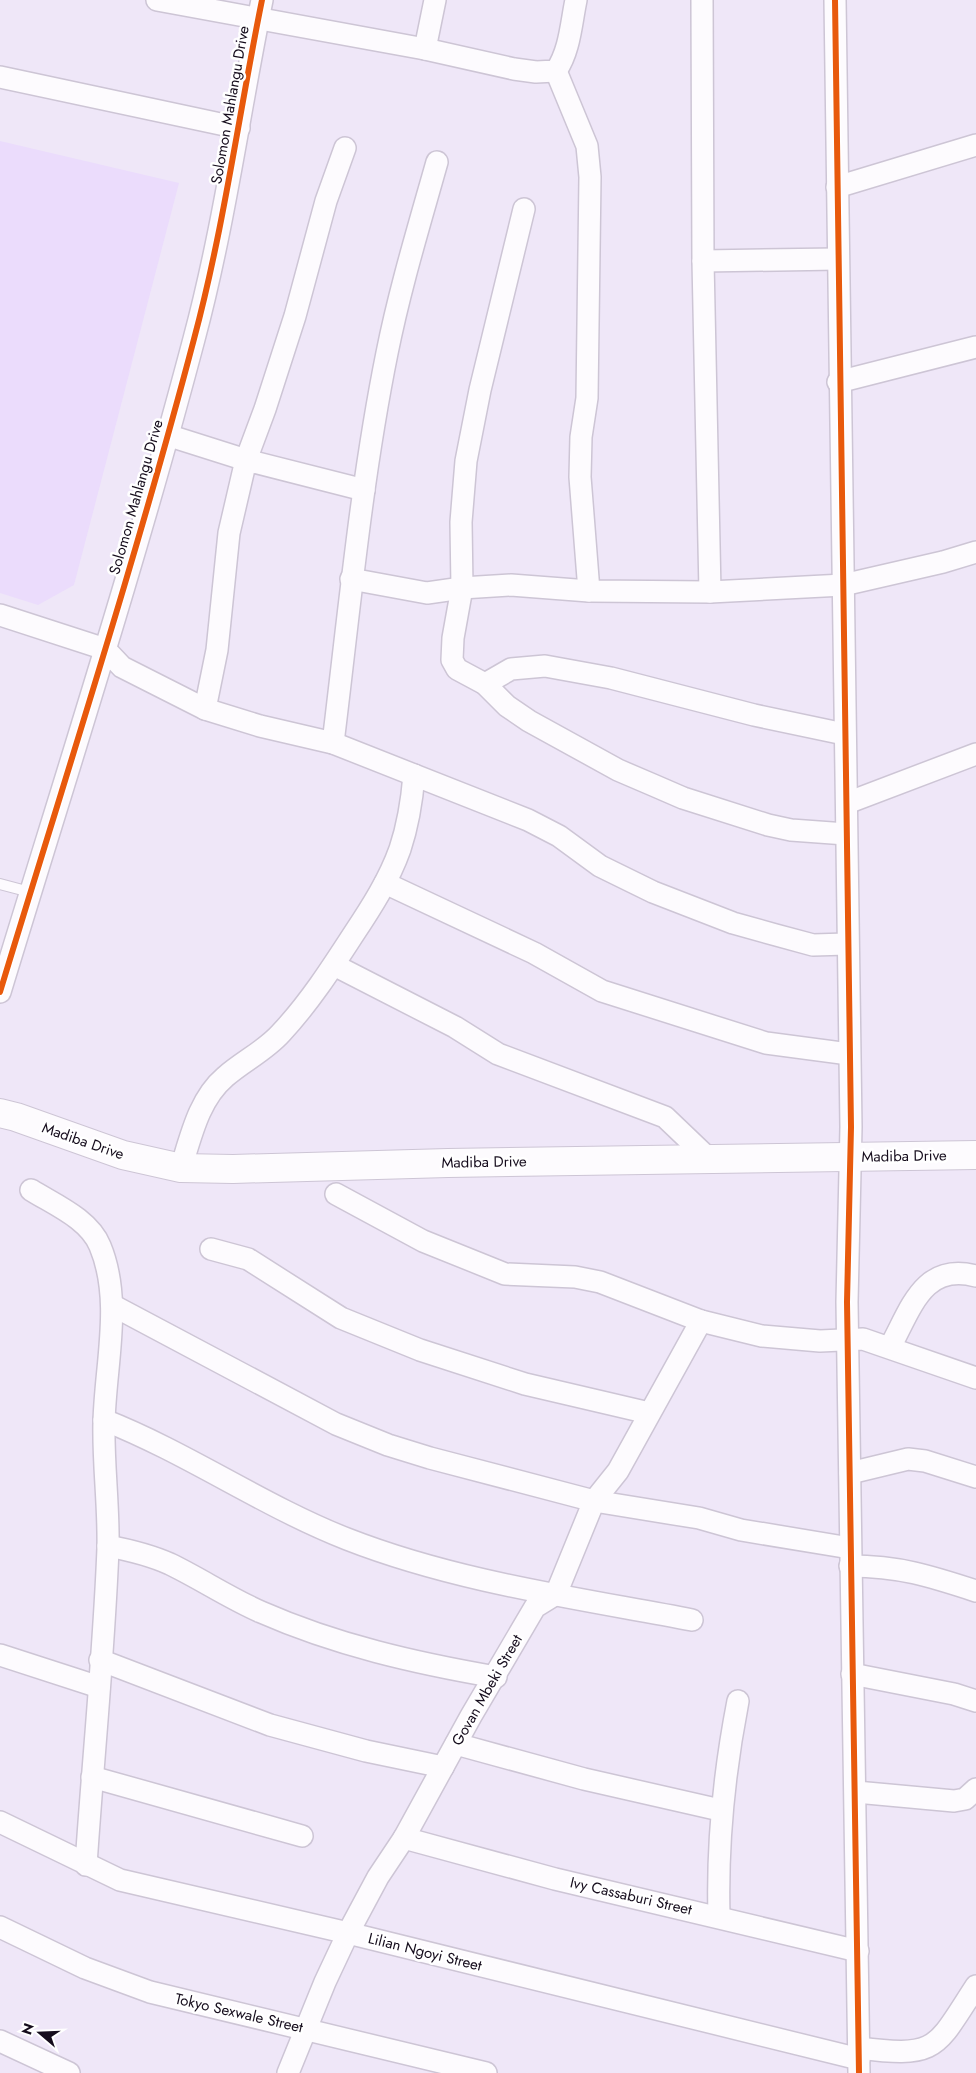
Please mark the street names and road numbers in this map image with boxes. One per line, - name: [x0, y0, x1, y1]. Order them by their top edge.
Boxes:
- street label: Solomon Mahlangu Drive: [205, 24, 255, 186]
- street label: Solomon Mahlangu Drive: [103, 417, 169, 577]
- street label: Madiba Drive: [39, 1117, 127, 1165]
- street label: Madiba Drive: [861, 1144, 947, 1168]
- street label: Madiba Drive: [441, 1150, 527, 1174]
- street label: Govan Mbeki Street: [446, 1630, 528, 1750]
- street label: Ivy Cassaburi Street: [568, 1871, 694, 1921]
- street label: Lilian Ngoyi Street: [366, 1927, 485, 1977]
- street label: Tokyo Sexwale Street: [173, 1988, 306, 2039]

